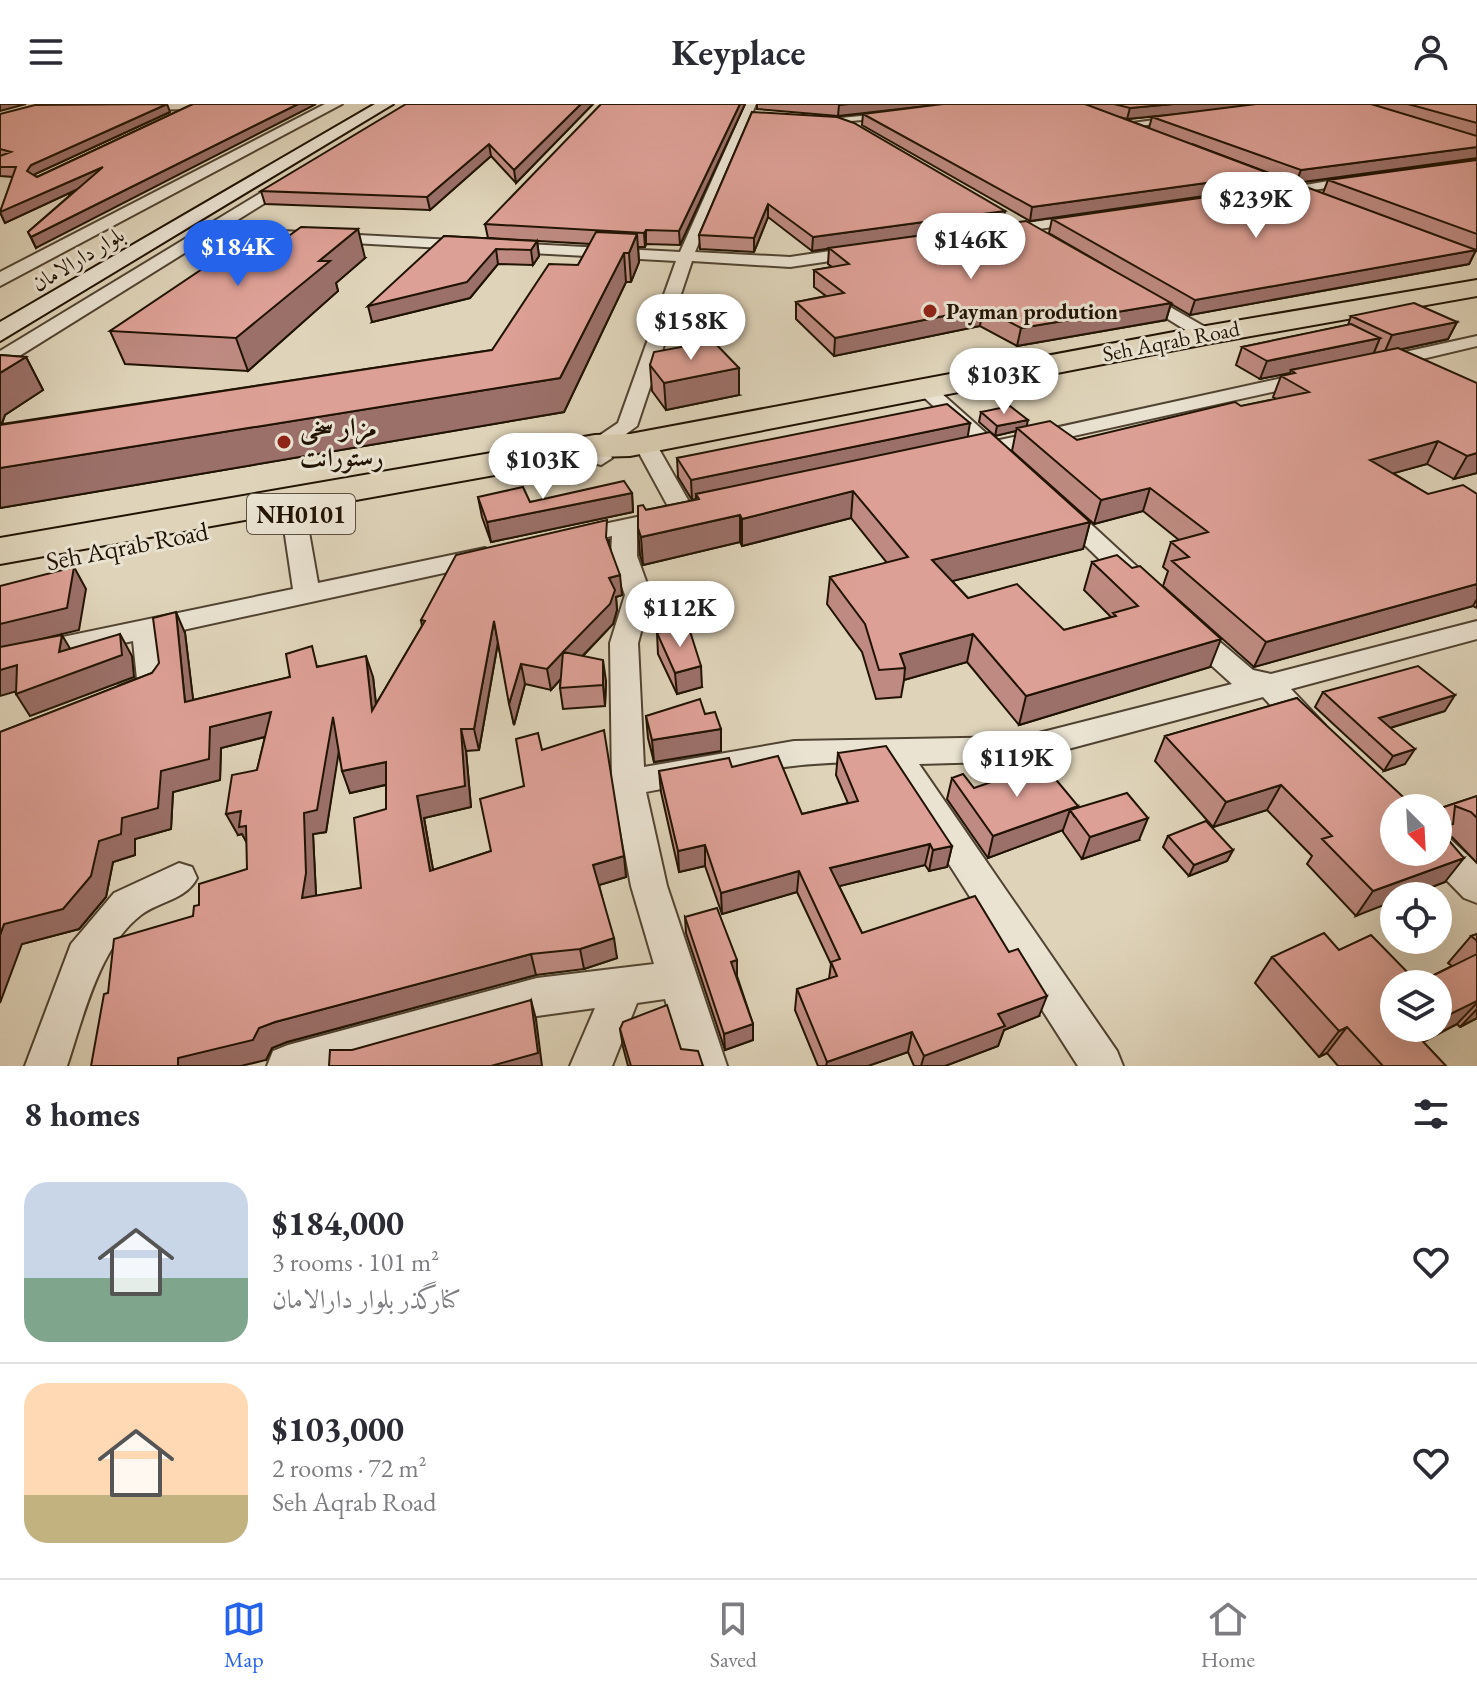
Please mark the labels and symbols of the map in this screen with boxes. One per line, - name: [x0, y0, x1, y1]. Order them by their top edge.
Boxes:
- pin: $239K: [1200, 172, 1312, 240]
- pin: $146K: [915, 213, 1027, 281]
- street label: بلوار دارالامان: [26, 220, 130, 298]
- pin: $184K: [182, 220, 294, 288]
- pin: $158K: [635, 294, 747, 362]
- place label: Payman prodution: [946, 297, 1118, 326]
- marker: Payman prodution: [921, 302, 939, 320]
- street label: Seh Aqrab Road: [1100, 313, 1243, 369]
- pin: $103K: [948, 348, 1060, 416]
- place label: مزار سخی رستورانت: [300, 410, 384, 474]
- marker: مزار سخی رستورانت: [275, 433, 293, 451]
- pin: $103K: [487, 433, 599, 501]
- road number: NH0101: [247, 494, 355, 534]
- street label: Seh Aqrab Road: [43, 513, 212, 578]
- pin: $112K: [624, 581, 736, 649]
- pin: $119K: [961, 731, 1073, 799]
- north arrow: [1380, 794, 1452, 866]

